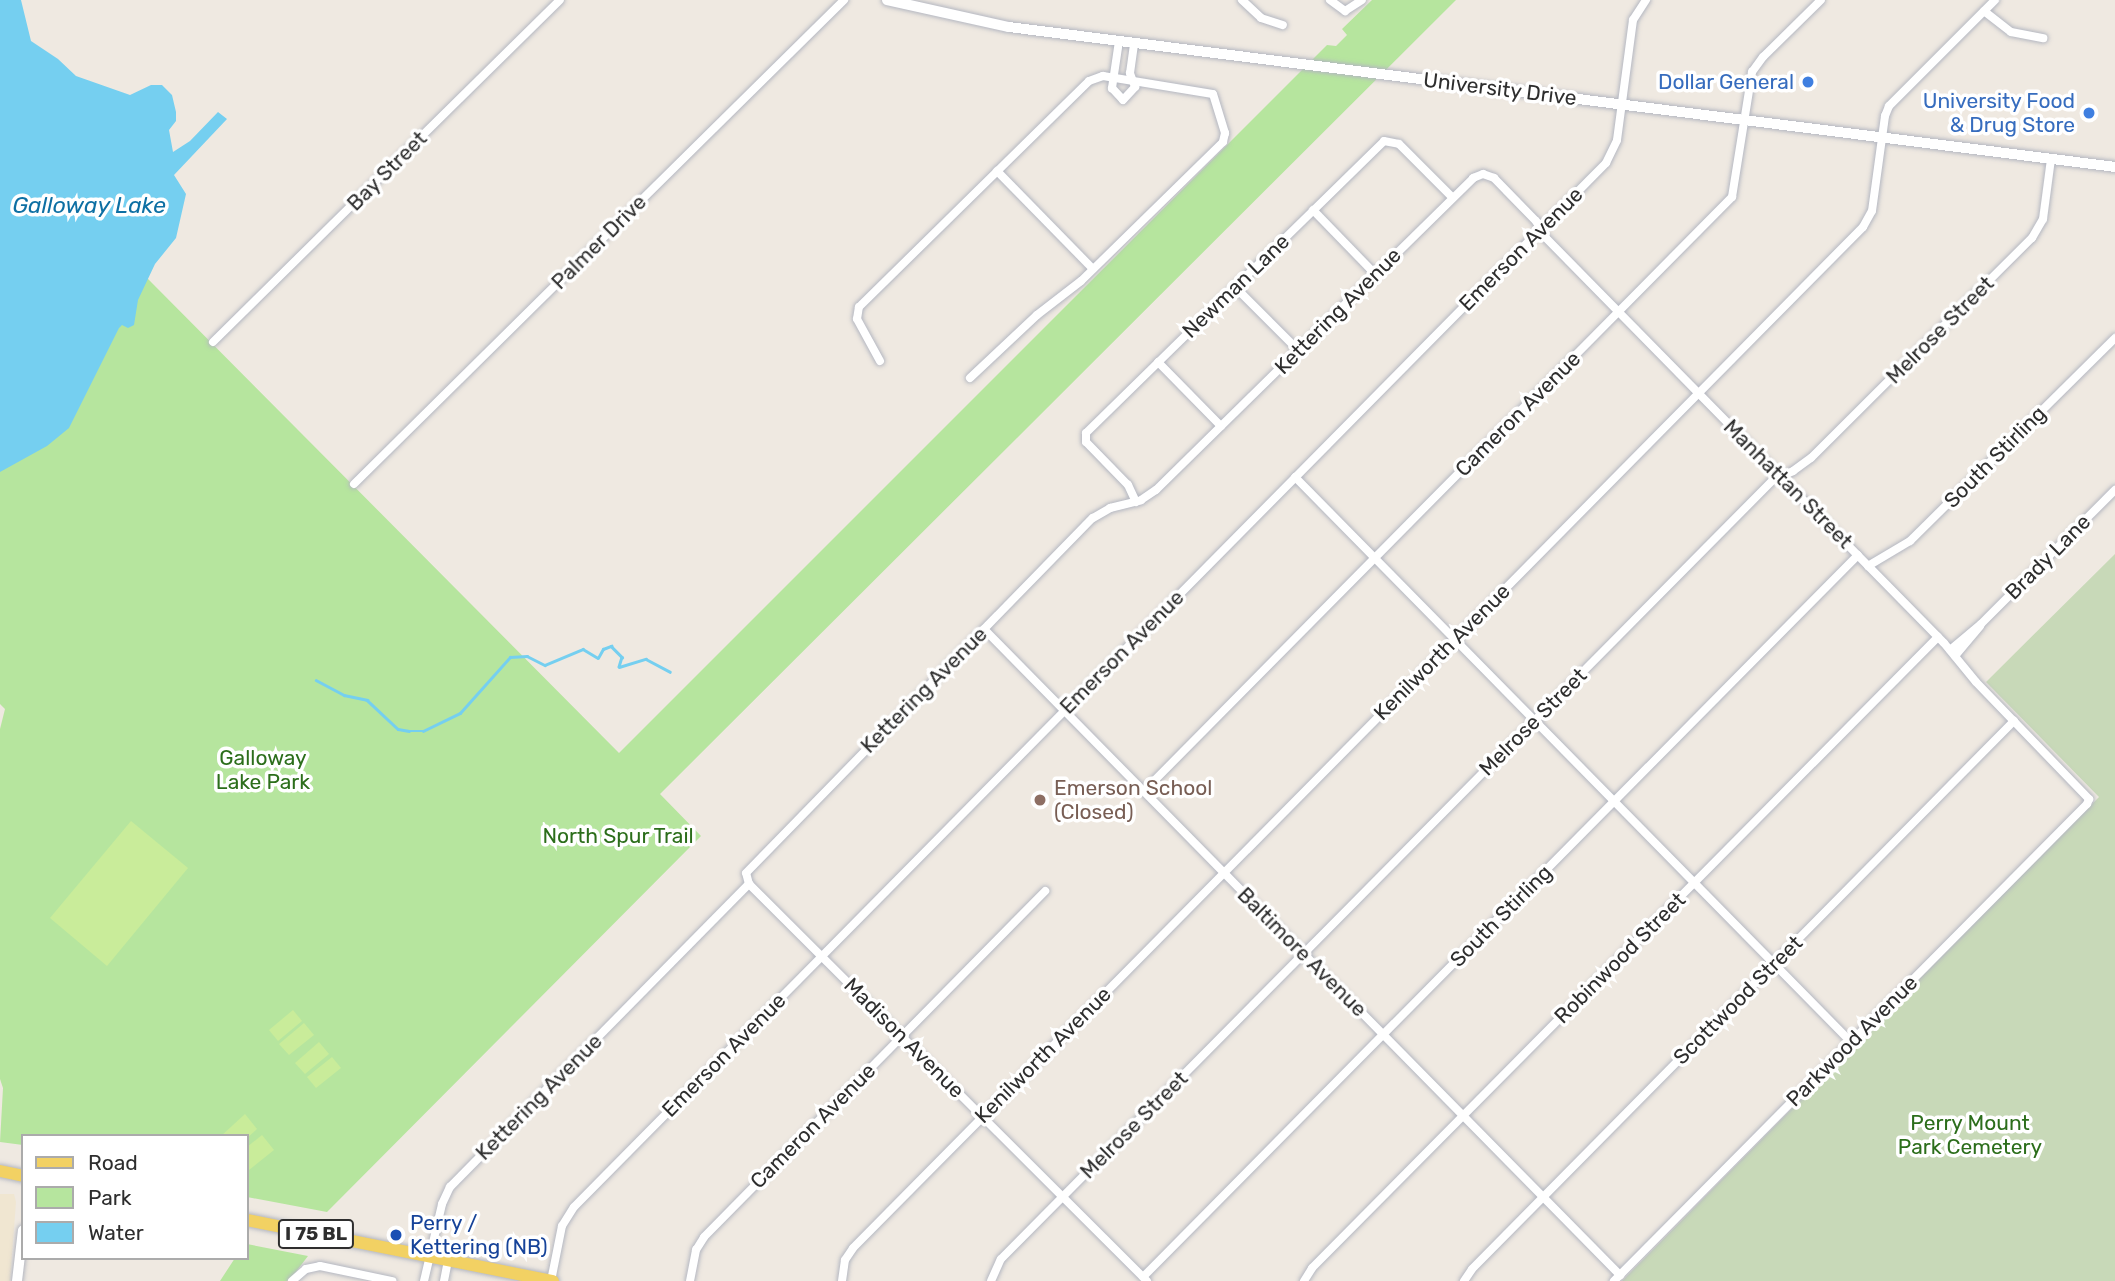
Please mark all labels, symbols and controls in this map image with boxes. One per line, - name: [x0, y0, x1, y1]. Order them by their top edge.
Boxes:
- street label: University Drive: [1422, 67, 1578, 111]
- place label: Dollar General: [1658, 69, 1794, 95]
- marker: Dollar General: [1800, 74, 1816, 90]
- place label: University Food & Drug Store: [1922, 88, 2075, 138]
- marker: University Food & Drug Store: [2081, 105, 2097, 121]
- street label: Bay Street: [342, 126, 432, 216]
- street label: Emerson Avenue: [1454, 182, 1588, 316]
- street label: Palmer Drive: [546, 189, 652, 295]
- water label: Galloway Lake: [12, 191, 166, 219]
- street label: Newman Lane: [1177, 229, 1295, 343]
- street label: Kettering Avenue: [1269, 242, 1407, 380]
- street label: Melrose Street: [1881, 271, 1999, 389]
- street label: Cameron Avenue: [1450, 346, 1586, 482]
- street label: South Stirling: [1939, 401, 2051, 513]
- street label: Manhattan Street: [1718, 414, 1858, 554]
- street label: Brady Lane: [2000, 509, 2096, 605]
- street label: Kenilworth Avenue: [1368, 578, 1516, 726]
- street label: Emerson Avenue: [1055, 585, 1189, 719]
- street label: Kettering Avenue: [855, 621, 993, 759]
- street label: Melrose Street: [1474, 663, 1592, 781]
- park label: Galloway Lake Park: [216, 745, 310, 795]
- place label: Emerson School (Closed): [1054, 775, 1212, 825]
- marker: Emerson School (Closed): [1032, 792, 1048, 808]
- park label: North Spur Trail: [542, 823, 694, 849]
- street label: South Stirling: [1445, 860, 1557, 972]
- street label: Baltimore Avenue: [1232, 882, 1372, 1022]
- street label: Robinwood Street: [1549, 887, 1691, 1029]
- street label: Scottwood Street: [1668, 930, 1808, 1070]
- street label: Parkwood Avenue: [1781, 970, 1923, 1112]
- street label: Madison Avenue: [839, 973, 969, 1103]
- street label: Kenilworth Avenue: [969, 981, 1117, 1129]
- street label: Emerson Avenue: [657, 988, 791, 1122]
- street label: Kettering Avenue: [470, 1028, 608, 1166]
- street label: Cameron Avenue: [745, 1058, 881, 1194]
- street label: Melrose Street: [1075, 1066, 1193, 1184]
- park label: Perry Mount Park Cemetery: [1898, 1110, 2042, 1160]
- legend: [21, 1134, 248, 1260]
- text: Road: [88, 1150, 138, 1175]
- text: Park: [88, 1185, 132, 1210]
- place label: Perry / Kettering (NB): [410, 1210, 548, 1260]
- road number: I 75 BL: [278, 1218, 354, 1250]
- text: Water: [88, 1220, 144, 1245]
- marker: Perry / Kettering (NB): [388, 1227, 404, 1243]

